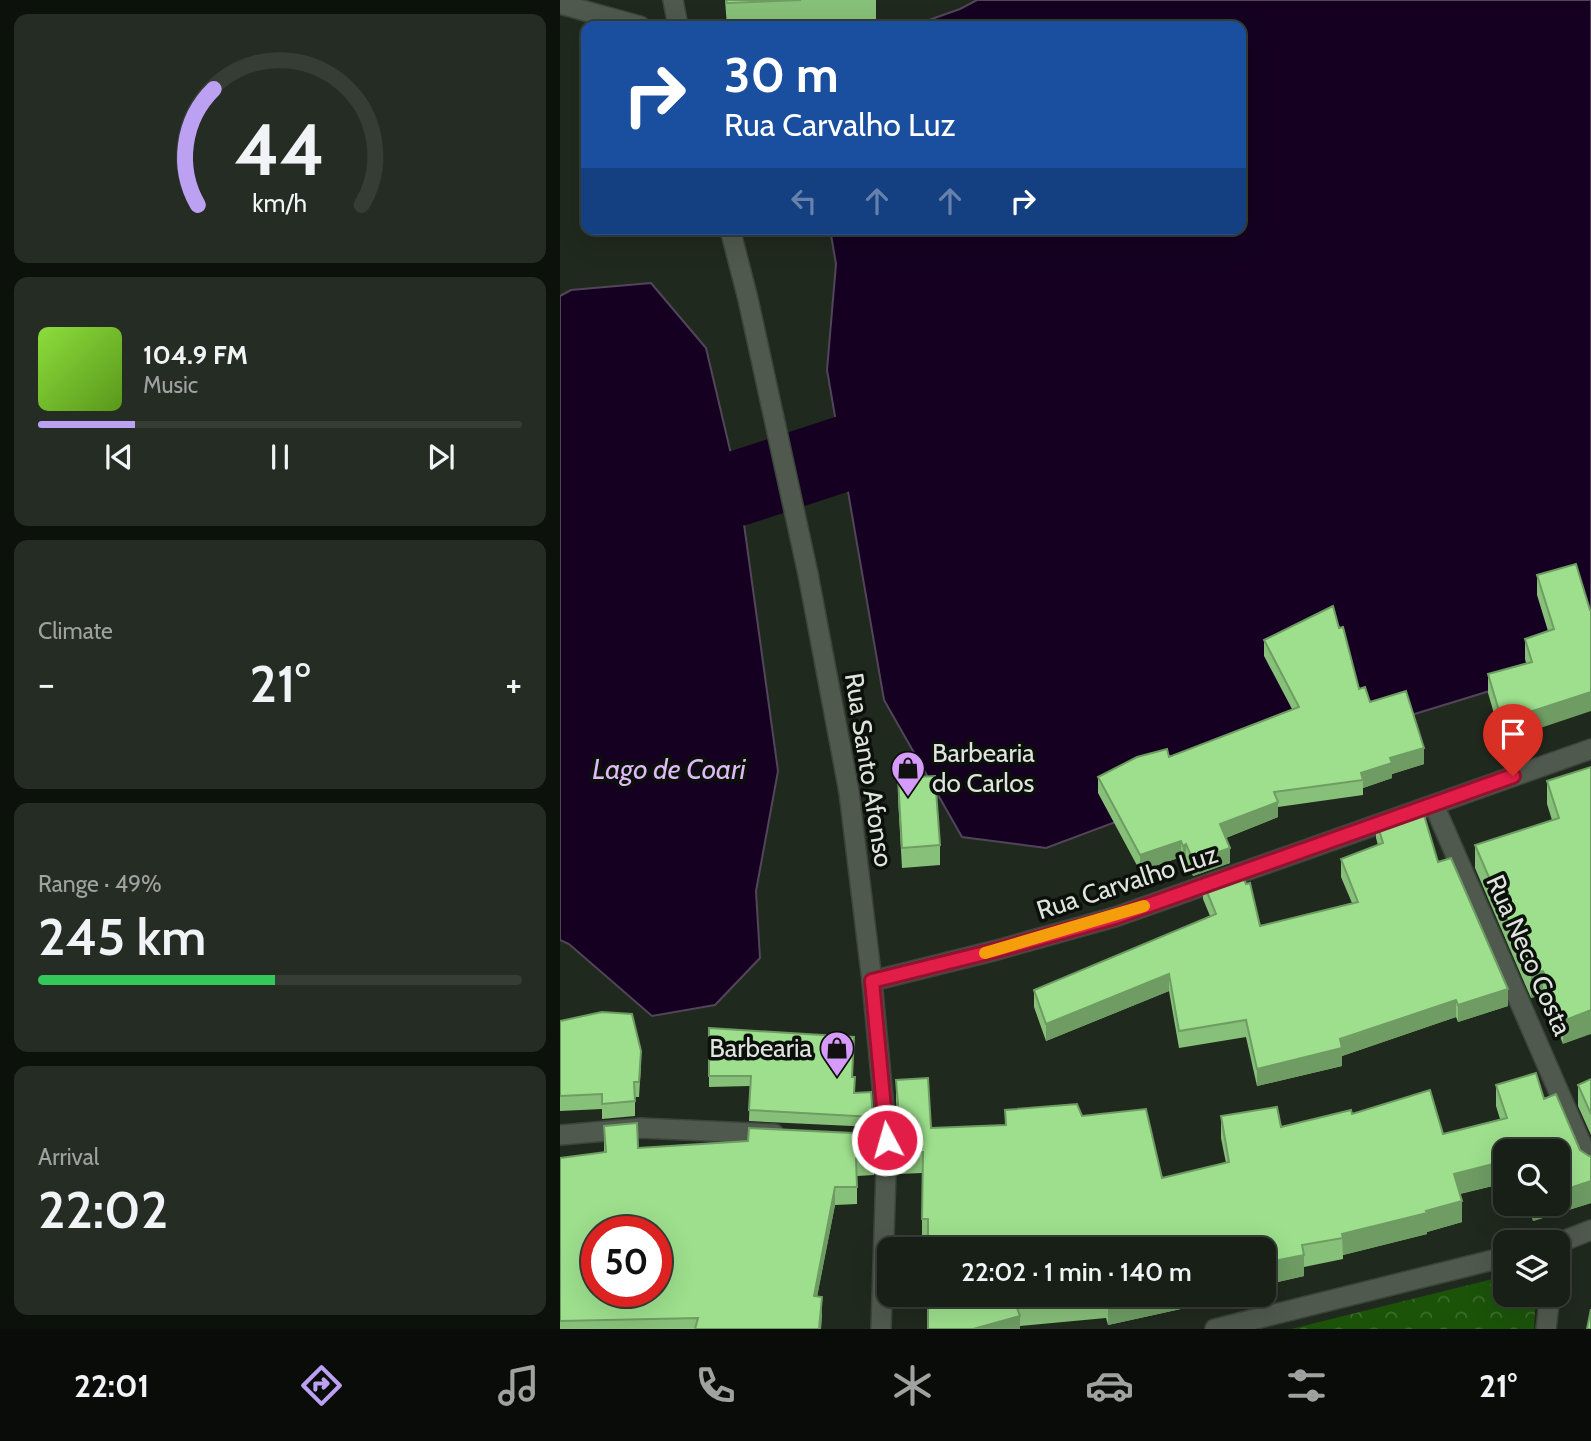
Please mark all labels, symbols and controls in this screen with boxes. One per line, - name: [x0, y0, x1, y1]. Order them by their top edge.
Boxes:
- text: 30 m: [724, 45, 839, 104]
- icon: right: [609, 49, 700, 140]
- text: 44: [235, 105, 325, 193]
- text: Rua Carvalho Luz: [724, 105, 956, 144]
- icon: left: [785, 182, 823, 220]
- icon: ahead: [858, 182, 896, 220]
- icon: ahead: [931, 182, 969, 220]
- icon: right: [1004, 182, 1042, 220]
- text: km/h: [253, 187, 307, 217]
- text: 104.9 FM: [143, 339, 248, 371]
- text: Music: [143, 371, 198, 399]
- icon: previous: [100, 438, 138, 476]
- icon: pause: [261, 438, 299, 476]
- icon: next: [422, 438, 460, 476]
- text: Climate: [38, 617, 113, 645]
- text: 21°: [250, 652, 310, 715]
- text: −: [38, 660, 55, 707]
- text: +: [505, 660, 522, 707]
- street label: Rua Santo Afonso: [838, 671, 900, 869]
- pin: [1483, 704, 1543, 776]
- icon: arrive: [1494, 715, 1532, 753]
- place label: Barbearia do Carlos: [932, 737, 1035, 799]
- shop icon: Barbearia do Carlos: [889, 749, 927, 798]
- water label: Lago de Coari: [592, 752, 747, 786]
- street label: Rua Carvalho Luz: [1033, 838, 1221, 926]
- text: Range · 49%: [38, 870, 162, 898]
- street label: Rua Neco Costa: [1479, 870, 1579, 1041]
- text: 245 km: [38, 905, 206, 968]
- shop icon: Barbearia: [818, 1029, 856, 1078]
- place label: Barbearia: [709, 1032, 813, 1064]
- position arrow: [850, 1103, 924, 1177]
- map controls: [1493, 1139, 1570, 1307]
- button: search: [1493, 1139, 1570, 1216]
- text: Arrival: [38, 1143, 99, 1171]
- text: 22:02: [38, 1178, 168, 1241]
- speed limit sign: 50: [581, 1216, 672, 1307]
- button: layers: [1493, 1230, 1570, 1307]
- text: 22:02 · 1 min · 140 m: [961, 1256, 1192, 1288]
- icon: directions: [297, 1361, 346, 1410]
- icon: music: [494, 1361, 543, 1410]
- icon: phone: [691, 1361, 740, 1410]
- icon: climate: [888, 1361, 937, 1410]
- icon: car: [1085, 1361, 1134, 1410]
- icon: filters: [1282, 1361, 1331, 1410]
- text: 22:01: [74, 1366, 149, 1405]
- text: 21°: [1479, 1366, 1517, 1405]

